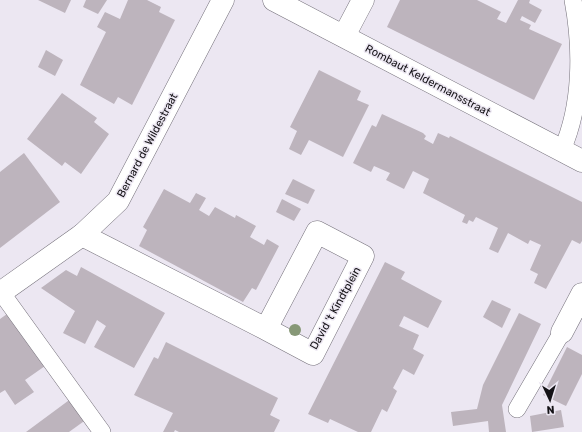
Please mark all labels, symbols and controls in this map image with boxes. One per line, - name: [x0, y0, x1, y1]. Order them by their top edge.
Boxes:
- street label: Rombaut Keldermansstraat: [363, 42, 493, 119]
- street label: Bernard de Wildestraat: [114, 90, 181, 200]
- street label: David 't Kindtplein: [307, 265, 364, 352]
- north arrow: [530, 380, 570, 420]
- text: N: [546, 403, 555, 416]

